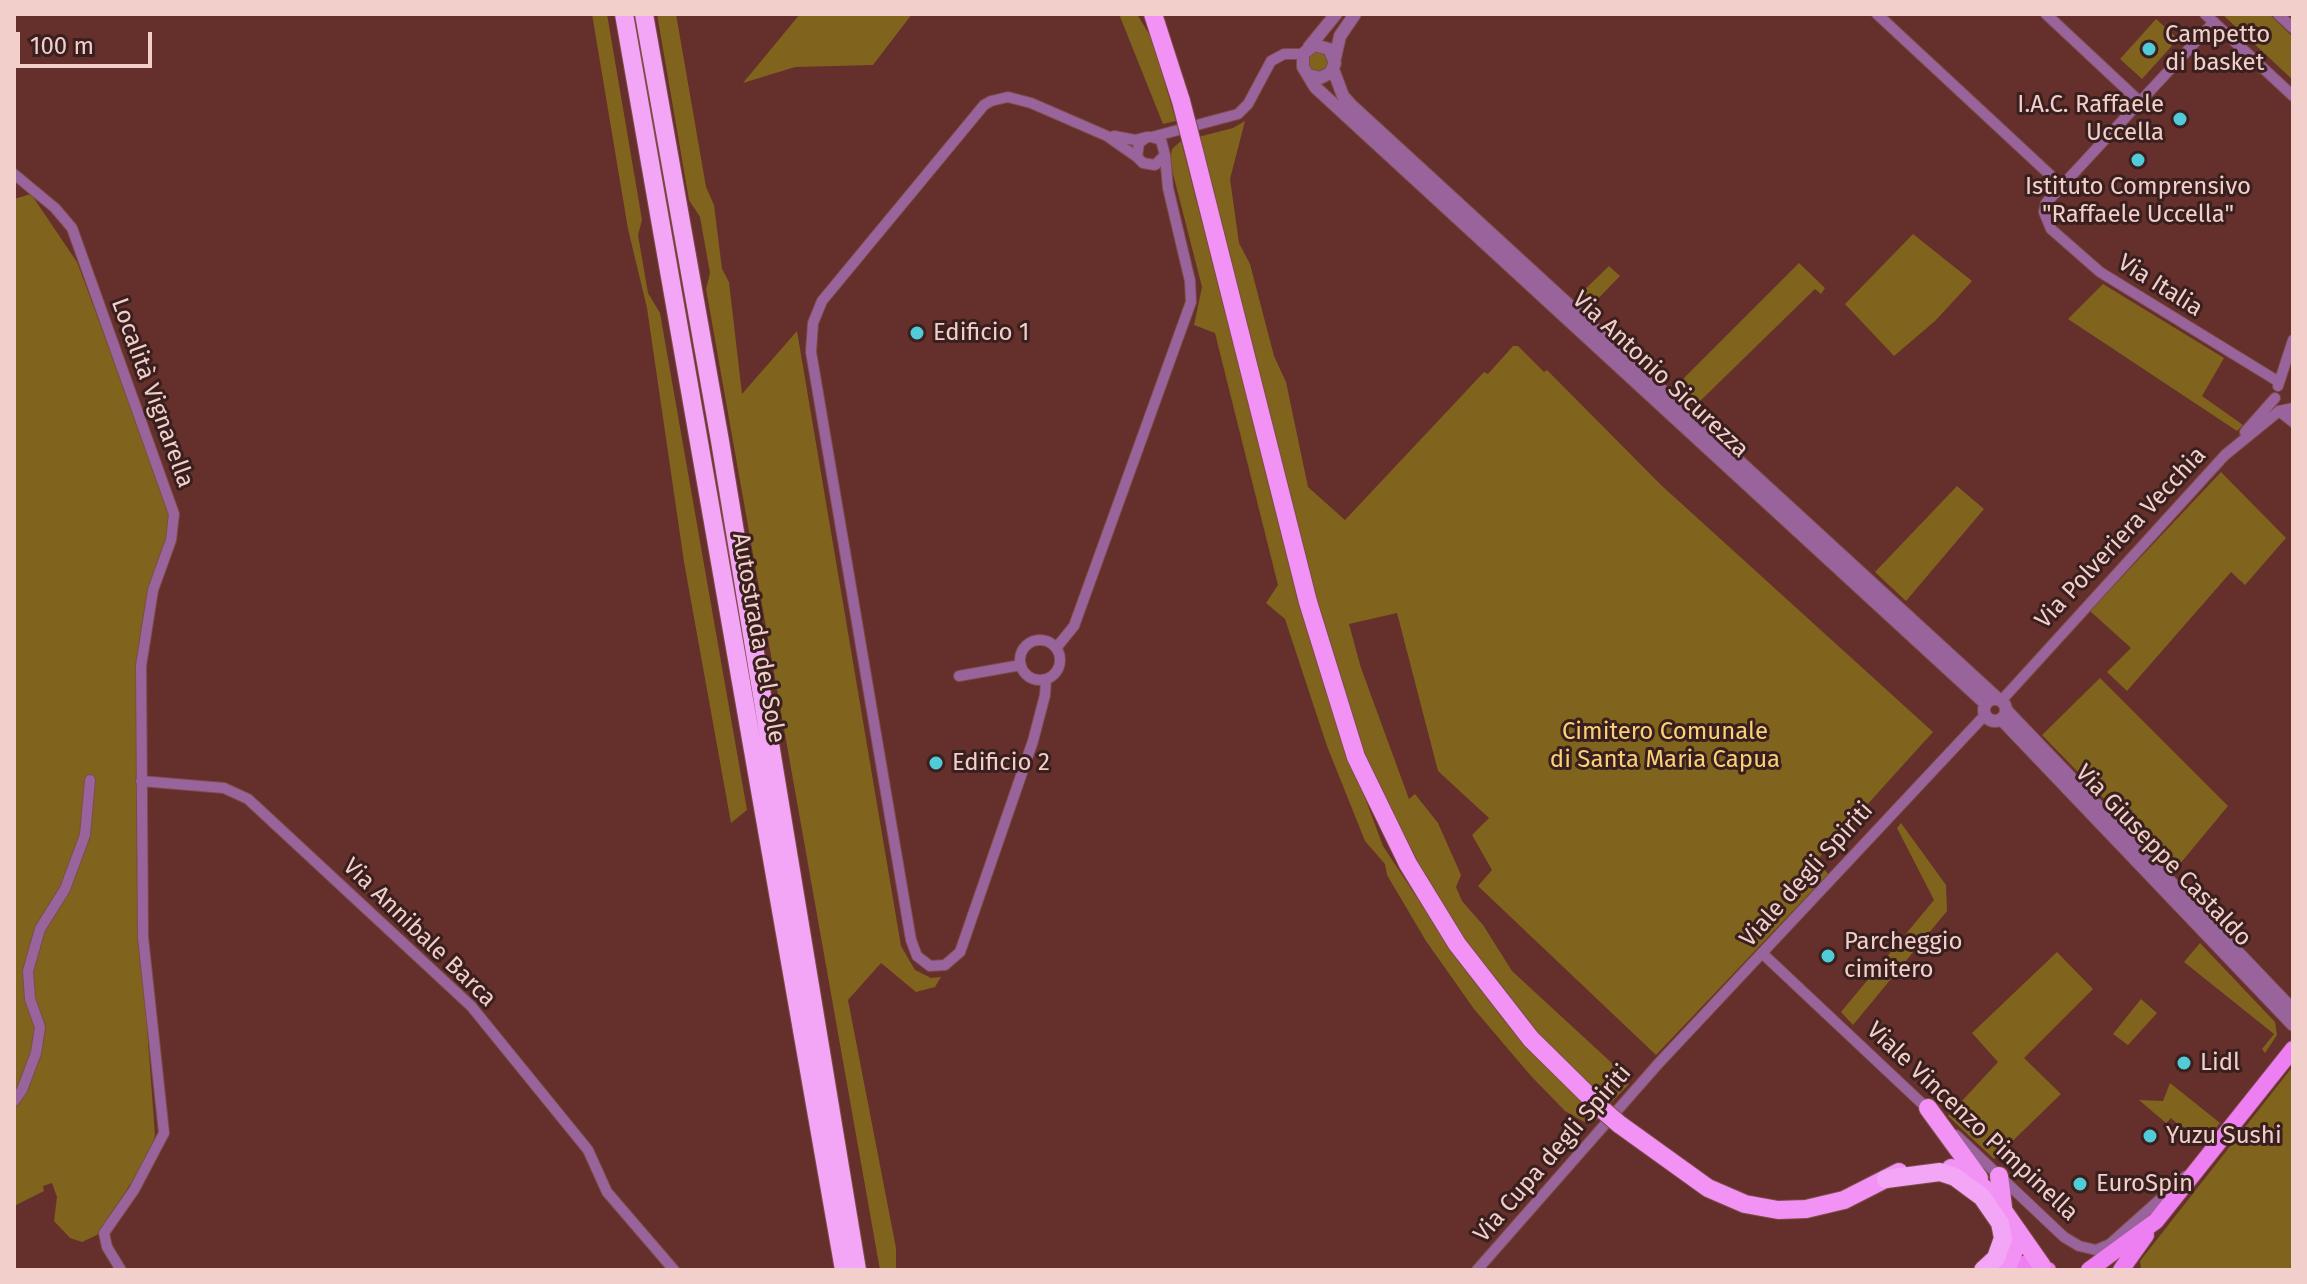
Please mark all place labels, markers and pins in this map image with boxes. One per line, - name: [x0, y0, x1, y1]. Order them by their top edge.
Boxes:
- place label: Campetto di basket: [2165, 21, 2270, 77]
- marker: Campetto di basket: [2140, 40, 2158, 58]
- place label: I.A.C. Raffaele Uccella: [2017, 91, 2164, 147]
- marker: I.A.C. Raffaele Uccella: [2171, 110, 2189, 128]
- marker: Istituto Comprensivo "Raffaele Uccella": [2129, 151, 2147, 169]
- place label: Istituto Comprensivo "Raffaele Uccella": [2025, 173, 2251, 229]
- place label: Edificio 1: [933, 319, 1029, 347]
- marker: Edificio 1: [908, 324, 926, 342]
- place label: Edificio 2: [952, 749, 1050, 777]
- marker: Edificio 2: [927, 754, 945, 772]
- place label: Parcheggio cimitero: [1844, 928, 1963, 984]
- marker: Parcheggio cimitero: [1819, 947, 1837, 965]
- place label: Lidl: [2200, 1049, 2240, 1077]
- marker: Lidl: [2175, 1054, 2193, 1072]
- place label: Yuzu Sushi: [2166, 1122, 2282, 1150]
- marker: Yuzu Sushi: [2141, 1127, 2159, 1145]
- place label: EuroSpin: [2096, 1170, 2193, 1198]
- marker: EuroSpin: [2071, 1175, 2089, 1193]

